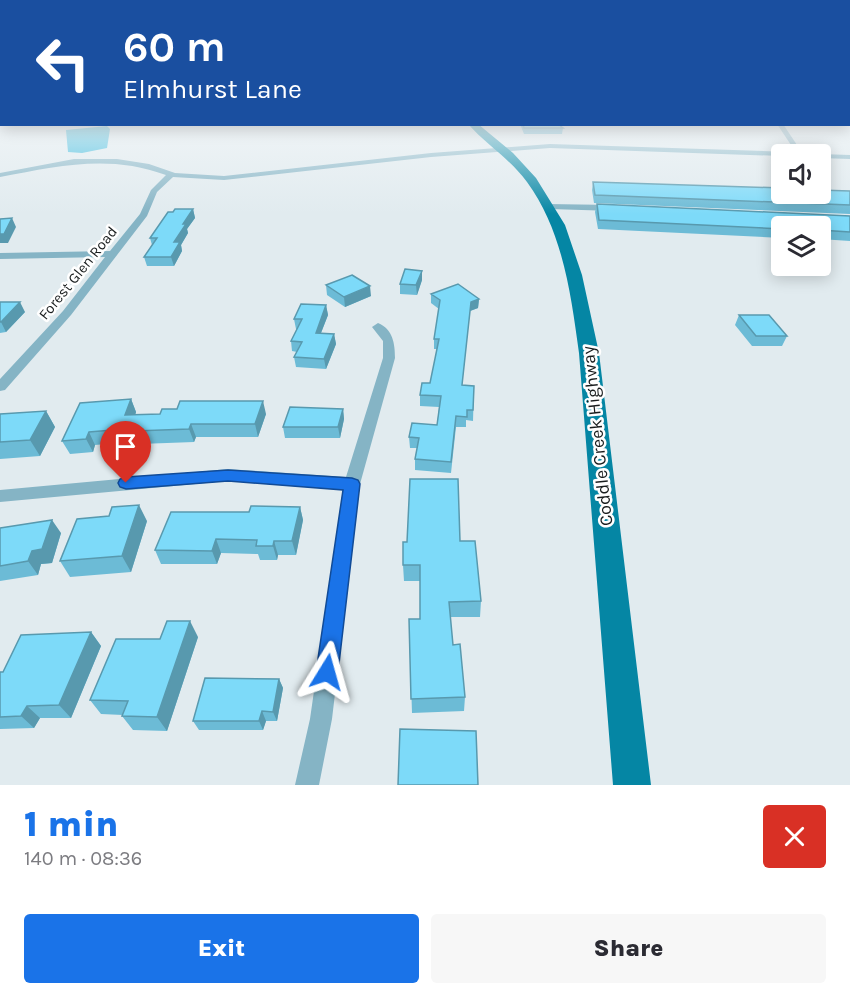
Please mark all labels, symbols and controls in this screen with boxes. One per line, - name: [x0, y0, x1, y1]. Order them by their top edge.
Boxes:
- text: 60 m: [123, 22, 226, 72]
- icon: left: [24, 24, 102, 102]
- text: Elmhurst Lane: [123, 73, 302, 105]
- map controls: [771, 144, 831, 276]
- button: sound: [771, 144, 831, 204]
- button: layers: [771, 216, 831, 276]
- street label: Forest Glen Road: [35, 223, 121, 323]
- street label: Coddle Creek Highway: [577, 344, 617, 527]
- pin: [100, 421, 151, 483]
- icon: arrive: [109, 430, 142, 463]
- position arrow: [295, 640, 359, 704]
- text: 1 min: [24, 803, 118, 845]
- button: close: [763, 805, 826, 868]
- text: 140 m · 08:36: [24, 847, 142, 870]
- button: Exit: [24, 914, 419, 983]
- button: Share: [431, 914, 826, 983]

